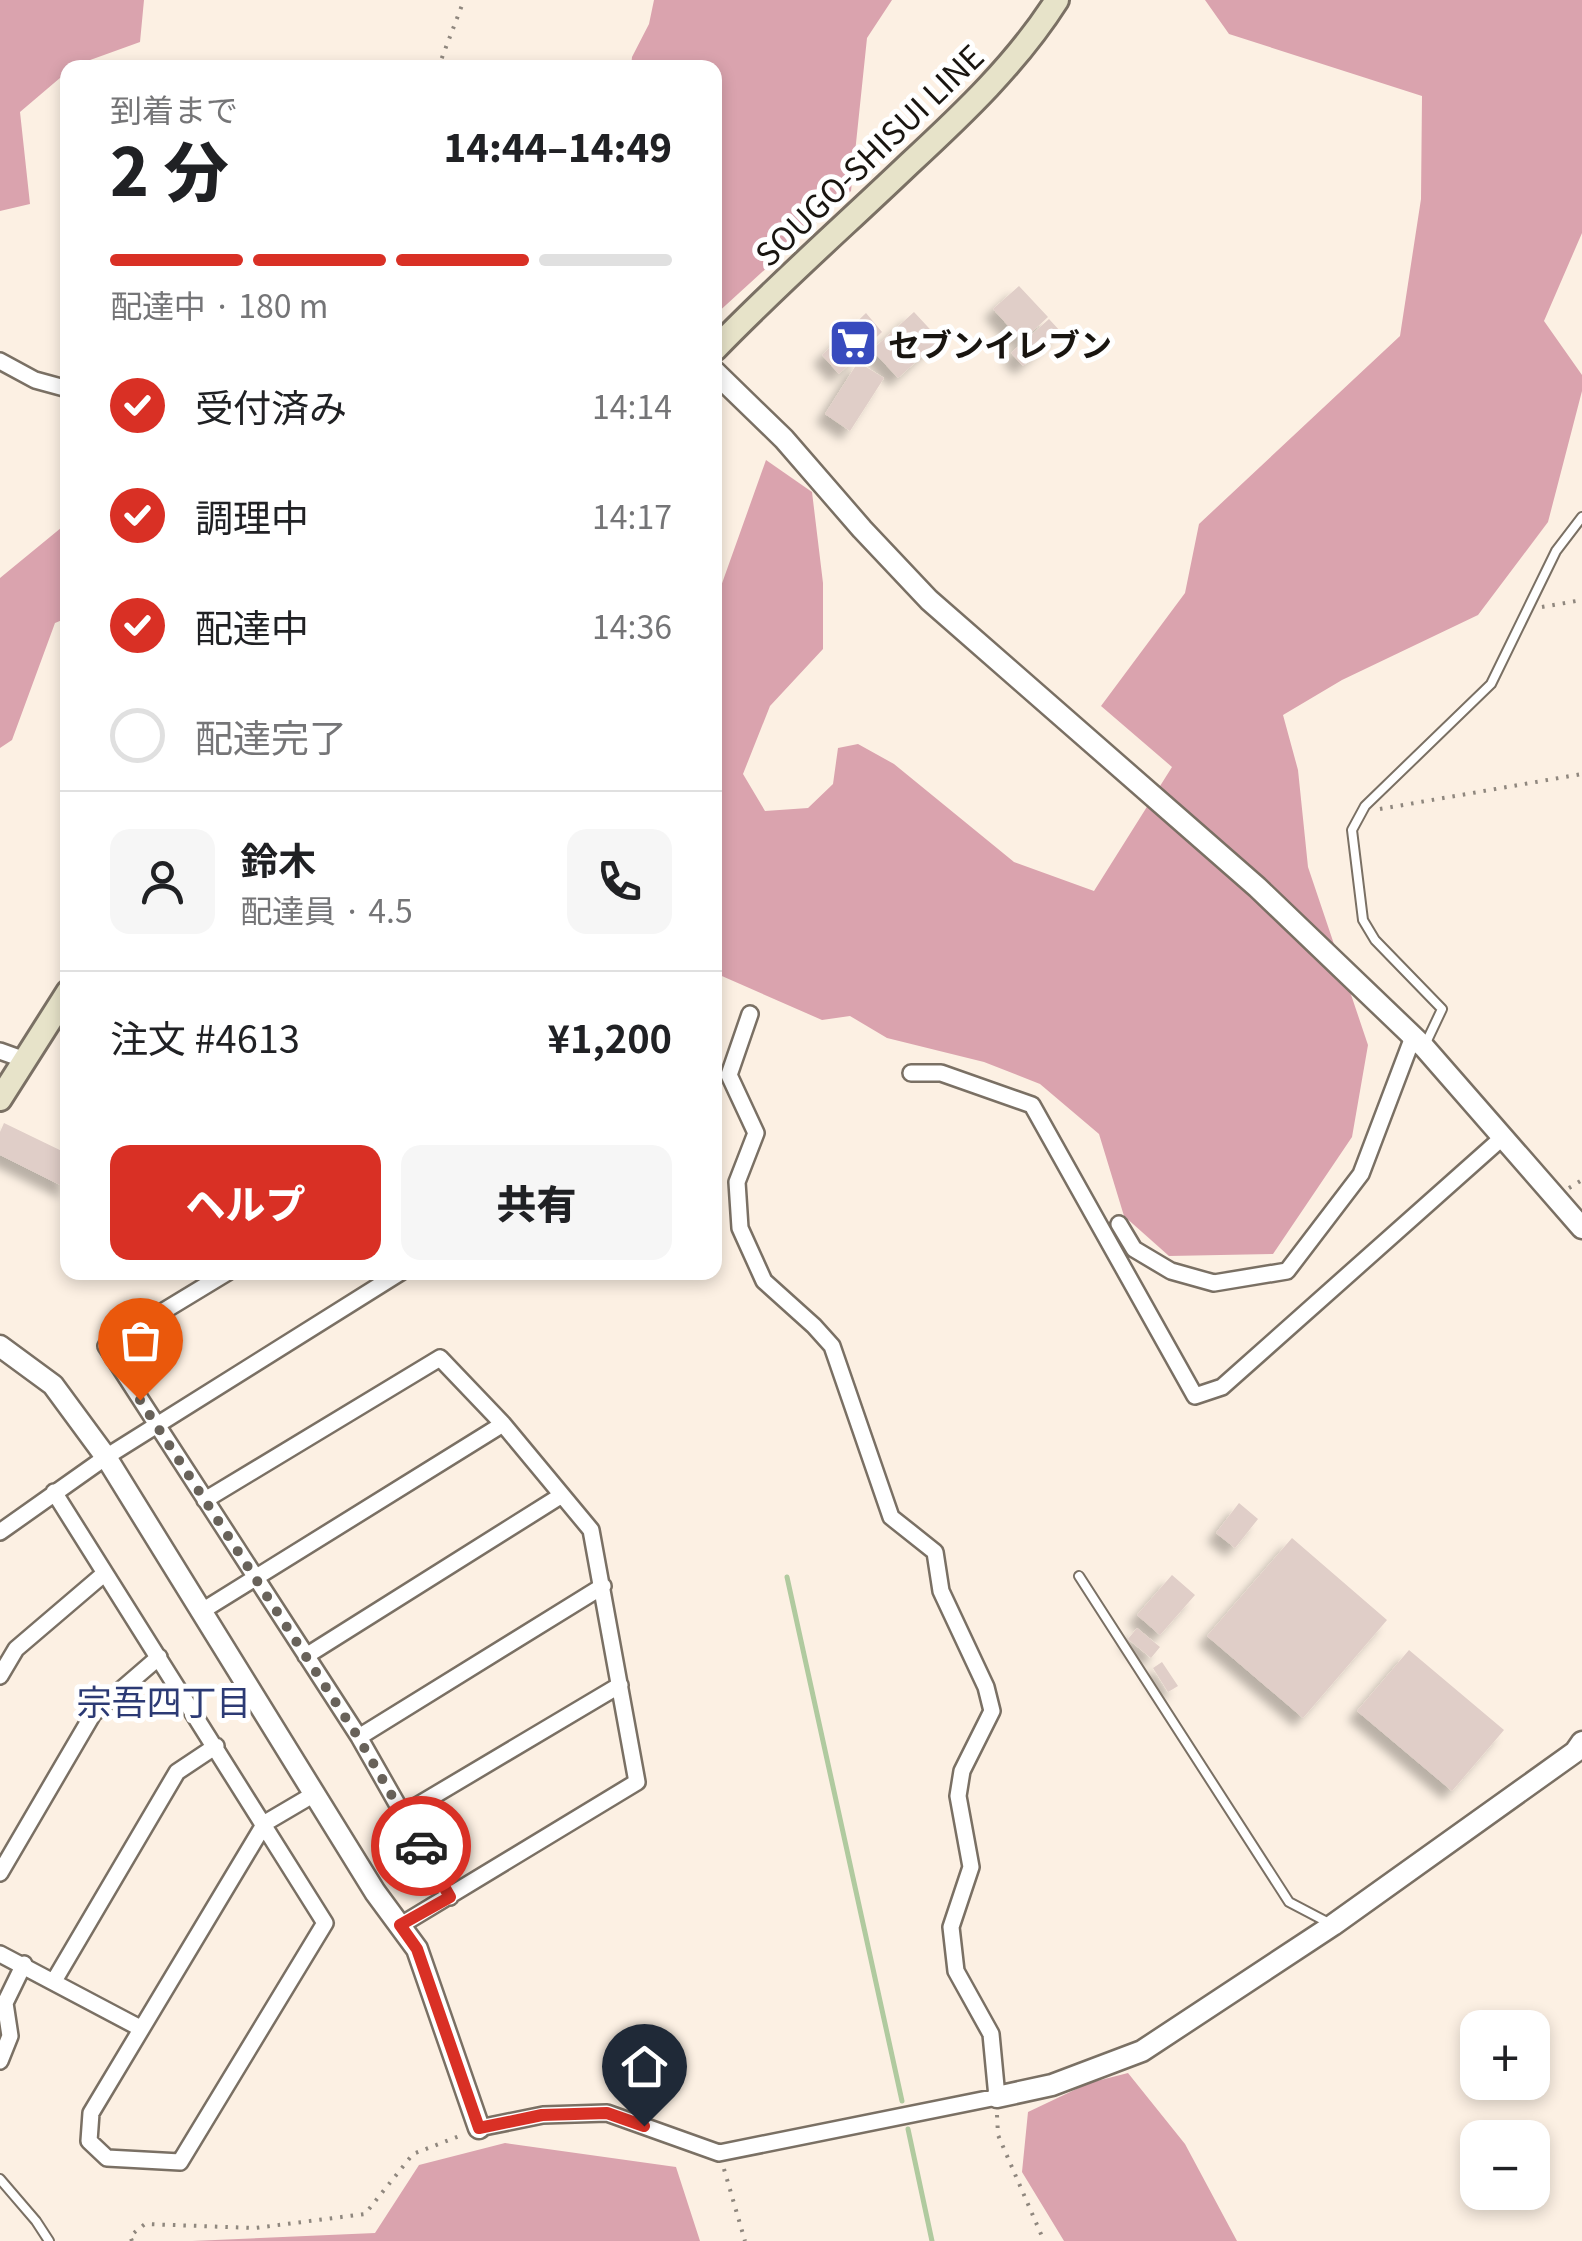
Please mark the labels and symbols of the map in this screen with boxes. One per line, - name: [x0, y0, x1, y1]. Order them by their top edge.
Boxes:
- street label: SOUGO-SHISUI LINE: [744, 33, 992, 275]
- supermarket icon: セブンイレブン: [827, 317, 879, 369]
- place label: セブンイレブン: [888, 320, 1112, 366]
- pin: [98, 1298, 183, 1401]
- district label: 宗吾四丁目: [76, 1674, 252, 1725]
- courier: [371, 1796, 471, 1896]
- pin: [602, 2024, 687, 2127]

